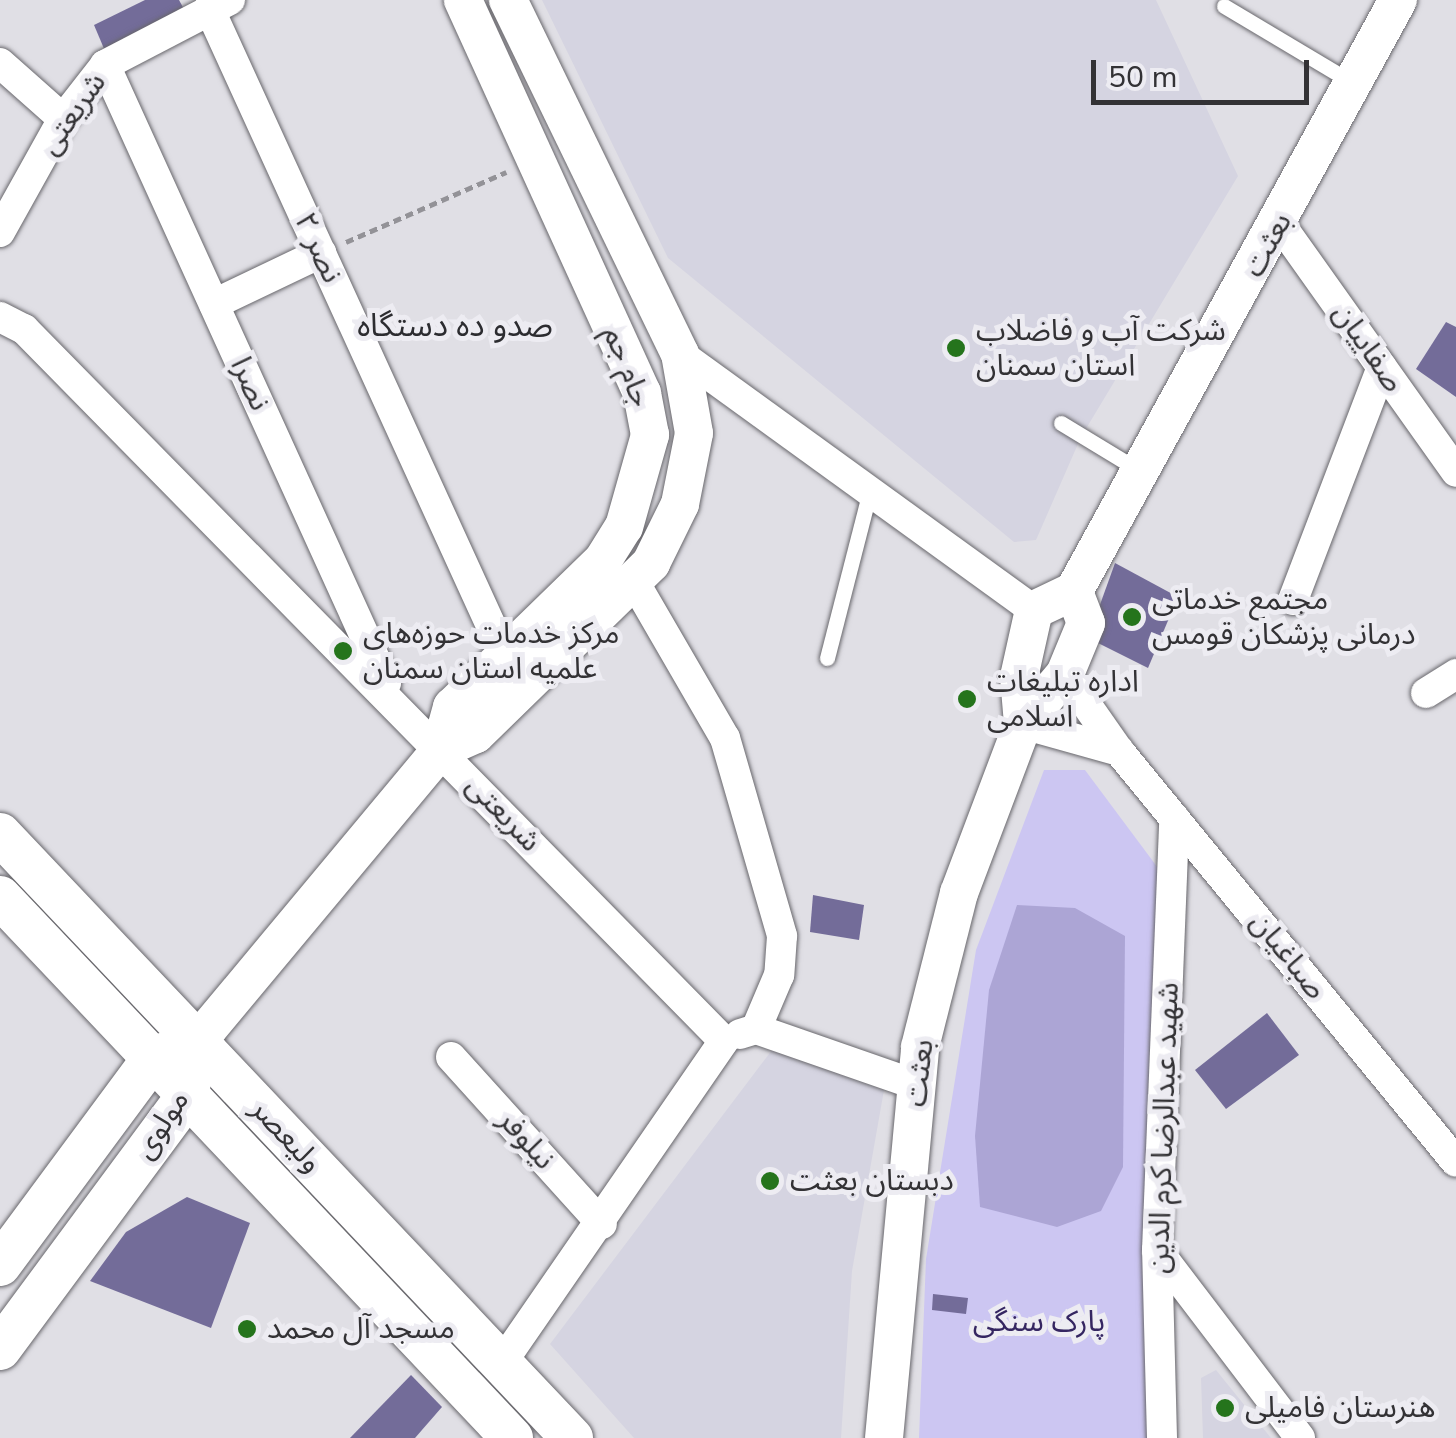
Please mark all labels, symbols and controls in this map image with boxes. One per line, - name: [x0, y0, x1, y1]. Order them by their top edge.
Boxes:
- scale bar: [1096, 40, 1314, 102]
- text: 50 m: [1108, 57, 1177, 98]
- street label: شریعتی: [32, 66, 114, 162]
- street label: نصر ۲: [286, 207, 350, 289]
- street label: بعثت: [1236, 207, 1300, 283]
- street label: صفاییان: [1325, 297, 1411, 399]
- district label: صدو ده دستگاه: [357, 307, 553, 345]
- place label: شرکت آب و فاضلاب استان سمنان: [976, 313, 1226, 384]
- street label: جام جم: [595, 322, 659, 412]
- marker: شرکت آب و فاضلاب استان سمنان: [945, 337, 967, 359]
- street label: نصرا: [222, 352, 278, 416]
- place label: مجتمع خدماتی درمانی پزشکان قومس: [1152, 582, 1416, 652]
- marker: مجتمع خدماتی درمانی پزشکان قومس: [1121, 606, 1143, 628]
- place label: مرکز خدمات حوزه‌های علمیه استان سمنان: [363, 616, 620, 686]
- marker: مرکز خدمات حوزه‌های علمیه استان سمنان: [332, 640, 354, 662]
- place label: اداره تبلیغات اسلامی: [987, 664, 1139, 734]
- marker: اداره تبلیغات اسلامی: [956, 688, 978, 710]
- street label: شریعتی: [458, 768, 548, 860]
- street label: صباغیان: [1242, 905, 1334, 1007]
- street label: شهید عبدالرضا کرم الدین: [1141, 982, 1187, 1274]
- street label: بعثت: [898, 1037, 942, 1109]
- street label: مولوی: [127, 1084, 197, 1166]
- street label: ولیعصر: [243, 1091, 329, 1181]
- street label: نیلوفر: [490, 1103, 562, 1177]
- place label: دبستان بعثت: [790, 1163, 954, 1199]
- marker: دبستان بعثت: [759, 1170, 781, 1192]
- park label: پارک سنگی: [973, 1304, 1105, 1340]
- place label: مسجد آل محمد: [267, 1311, 455, 1347]
- marker: مسجد آل محمد: [236, 1318, 258, 1340]
- place label: هنرستان فامیلی: [1245, 1390, 1435, 1426]
- marker: هنرستان فامیلی: [1214, 1397, 1236, 1419]

